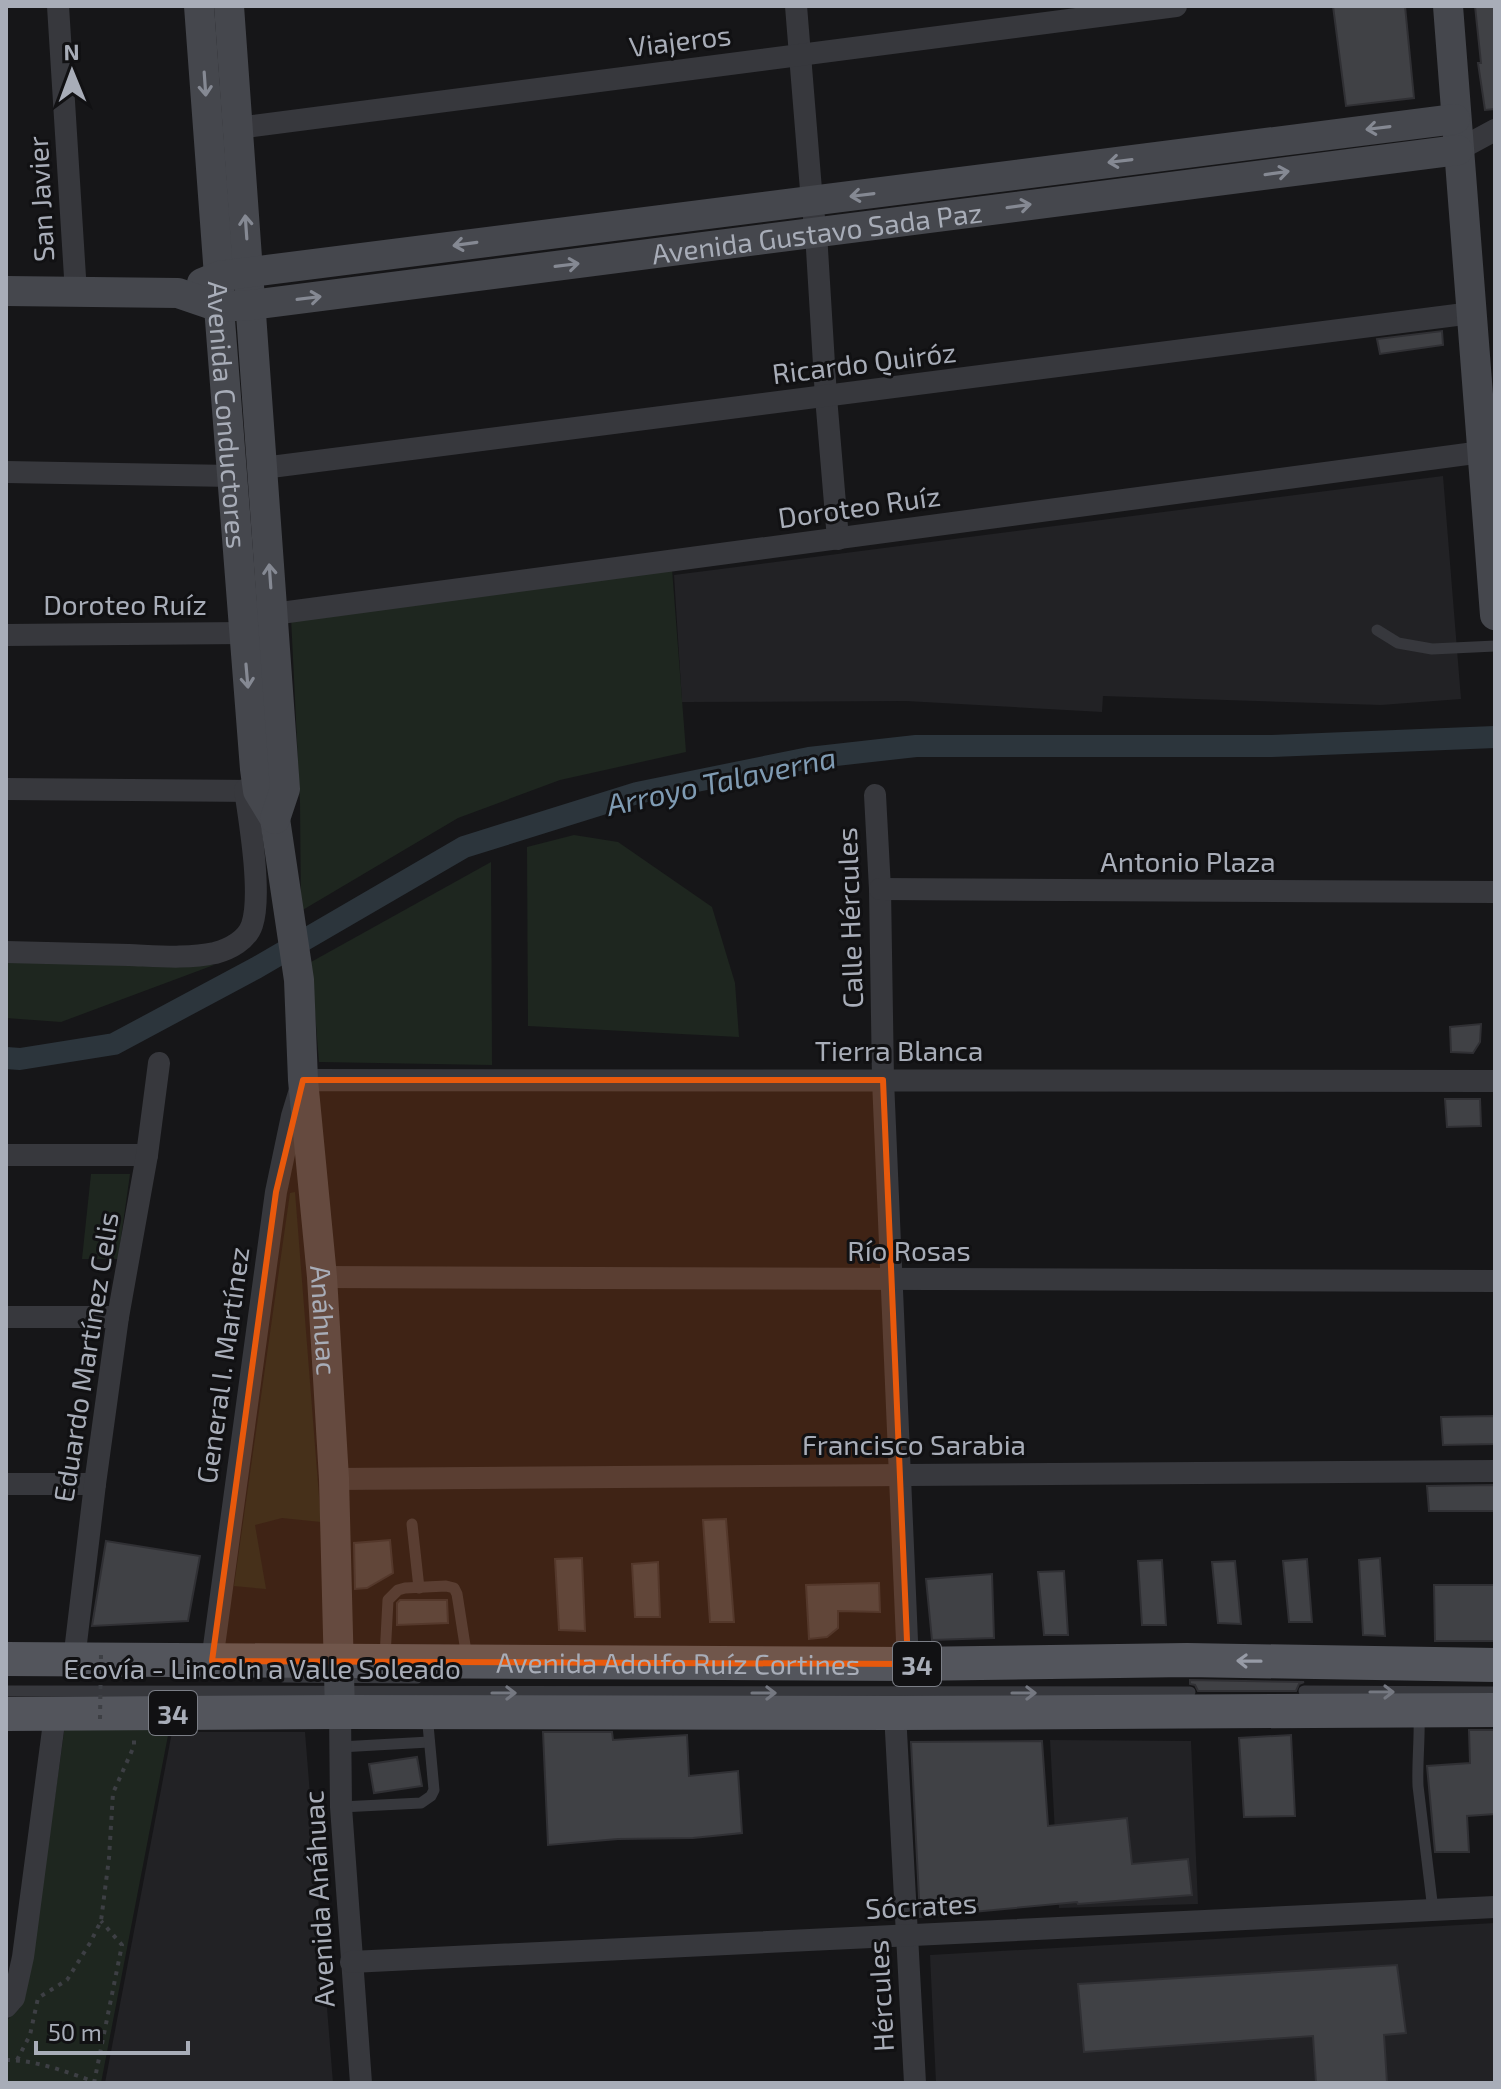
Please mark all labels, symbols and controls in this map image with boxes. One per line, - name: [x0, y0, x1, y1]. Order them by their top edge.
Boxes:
- street label: Viajeros: [627, 17, 733, 63]
- north arrow: [32, 32, 112, 112]
- text: N: [63, 38, 80, 64]
- one-way arrow: [198, 70, 213, 97]
- one-way arrow: [1365, 120, 1392, 135]
- street label: San Javier: [20, 135, 60, 263]
- one-way arrow: [1107, 154, 1134, 169]
- one-way arrow: [1264, 165, 1289, 180]
- one-way arrow: [850, 188, 875, 203]
- street label: Avenida Gustavo Sada Paz: [650, 194, 984, 270]
- one-way arrow: [1005, 198, 1032, 213]
- one-way arrow: [238, 214, 253, 241]
- one-way arrow: [452, 237, 479, 252]
- one-way arrow: [554, 257, 579, 272]
- street label: Avenida Conductores: [202, 281, 255, 550]
- one-way arrow: [296, 290, 321, 305]
- street label: Ricardo Quiróz: [770, 334, 958, 390]
- street label: Doroteo Ruíz: [776, 478, 942, 534]
- one-way arrow: [262, 563, 277, 590]
- street label: Doroteo Ruíz: [43, 587, 207, 621]
- one-way arrow: [240, 662, 255, 689]
- water label: Arroyo Talaverna: [602, 738, 839, 823]
- street label: Calle Hércules: [829, 827, 869, 1009]
- street label: Antonio Plaza: [1100, 844, 1276, 878]
- street label: Tierra Blanca: [815, 1033, 983, 1067]
- street label: Eduardo Martínez Celis: [45, 1209, 125, 1505]
- street label: Río Rosas: [847, 1233, 971, 1267]
- street label: General I. Martínez: [189, 1244, 255, 1486]
- street label: Anáhuac: [304, 1263, 345, 1376]
- street label: Francisco Sarabia: [802, 1427, 1026, 1461]
- road number: 34: [893, 1642, 941, 1686]
- street label: Avenida Adolfo Ruíz Cortines: [496, 1645, 860, 1681]
- street label: Ecovía - Lincoln a Valle Soleado: [63, 1651, 461, 1685]
- one-way arrow: [1236, 1653, 1263, 1669]
- one-way arrow: [1368, 1684, 1395, 1700]
- one-way arrow: [490, 1685, 517, 1701]
- one-way arrow: [750, 1685, 777, 1701]
- one-way arrow: [1010, 1685, 1037, 1701]
- road number: 34: [149, 1691, 197, 1735]
- street label: Avenida Anáhuac: [295, 1790, 341, 2008]
- street label: Sócrates: [864, 1885, 978, 1925]
- street label: Hércules: [860, 1939, 900, 2053]
- scale bar: [36, 2005, 188, 2055]
- text: 50 m: [48, 2017, 102, 2046]

